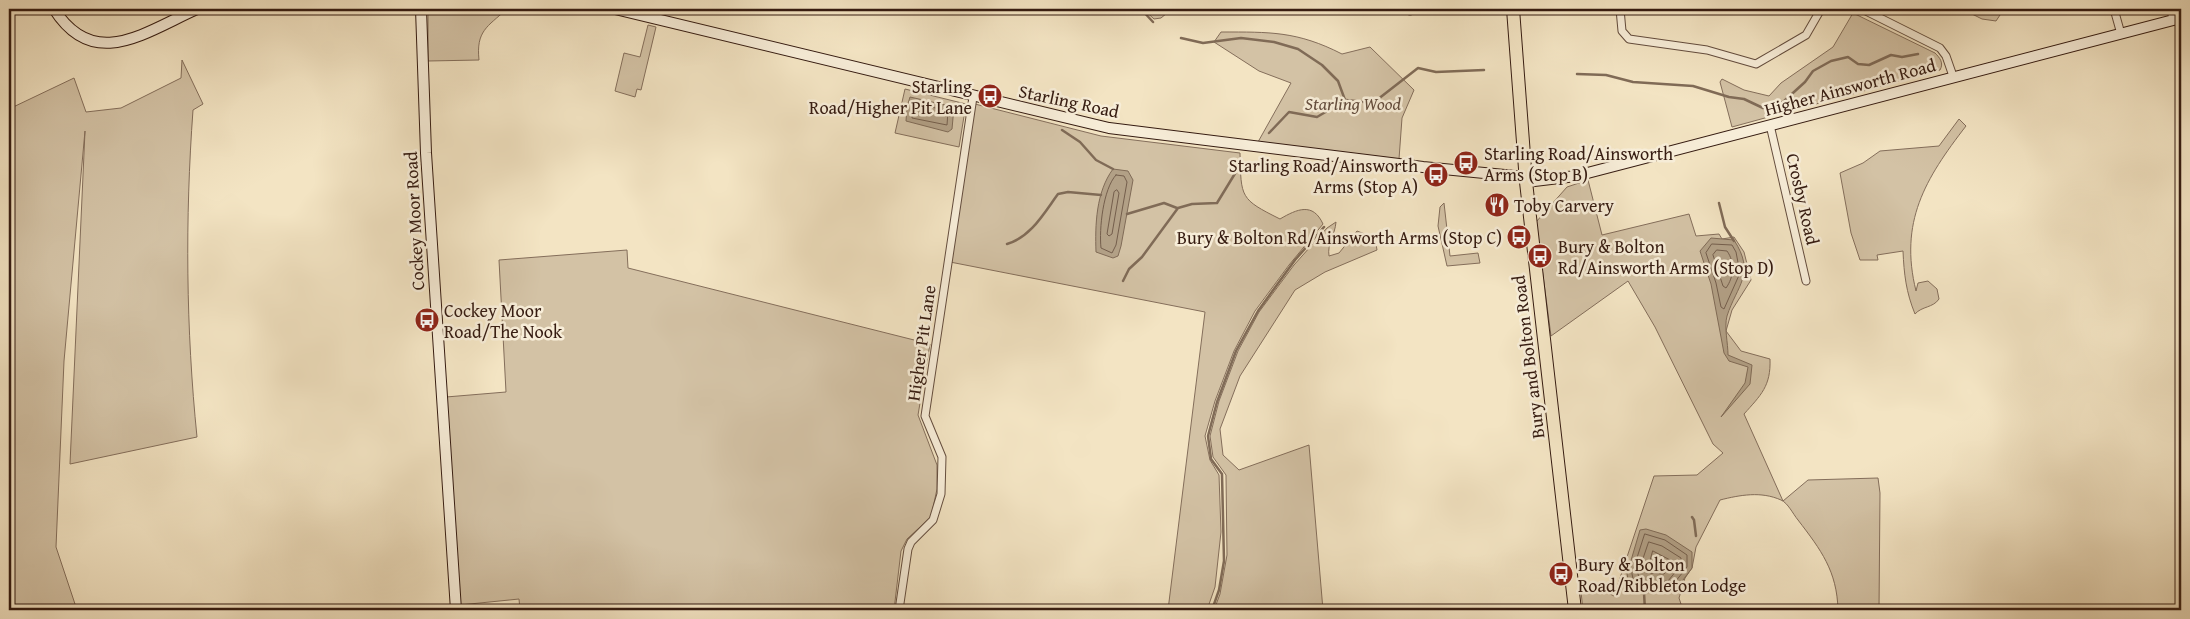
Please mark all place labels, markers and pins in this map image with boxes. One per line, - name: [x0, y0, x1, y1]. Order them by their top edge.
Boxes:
- place label: Starling Road/Higher Pit Lane: [809, 73, 972, 121]
- bus stop icon: Starling Road/Higher Pit Lane: [977, 83, 1003, 109]
- place label: Starling Road/Ainsworth Arms (Stop B): [1484, 140, 1673, 188]
- bus stop icon: Starling Road/Ainsworth Arms (Stop B): [1453, 150, 1479, 176]
- place label: Starling Road/Ainsworth Arms (Stop A): [1229, 152, 1418, 200]
- bus stop icon: Starling Road/Ainsworth Arms (Stop A): [1423, 162, 1449, 188]
- restaurant icon: Toby Carvery: [1484, 192, 1510, 218]
- place label: Toby Carvery: [1514, 192, 1614, 219]
- place label: Bury & Bolton Rd/Ainsworth Arms (Stop C): [1177, 224, 1502, 251]
- bus stop icon: Bury & Bolton Rd/Ainsworth Arms (Stop C): [1506, 224, 1532, 250]
- place label: Bury & Bolton Rd/Ainsworth Arms (Stop D): [1558, 233, 1774, 281]
- bus stop icon: Bury & Bolton Rd/Ainsworth Arms (Stop D): [1527, 243, 1553, 269]
- place label: Cockey Moor Road/The Nook: [444, 297, 563, 345]
- bus stop icon: Cockey Moor Road/The Nook: [414, 307, 440, 333]
- place label: Bury & Bolton Road/Ribbleton Lodge: [1578, 551, 1746, 599]
- bus stop icon: Bury & Bolton Road/Ribbleton Lodge: [1548, 561, 1574, 587]

